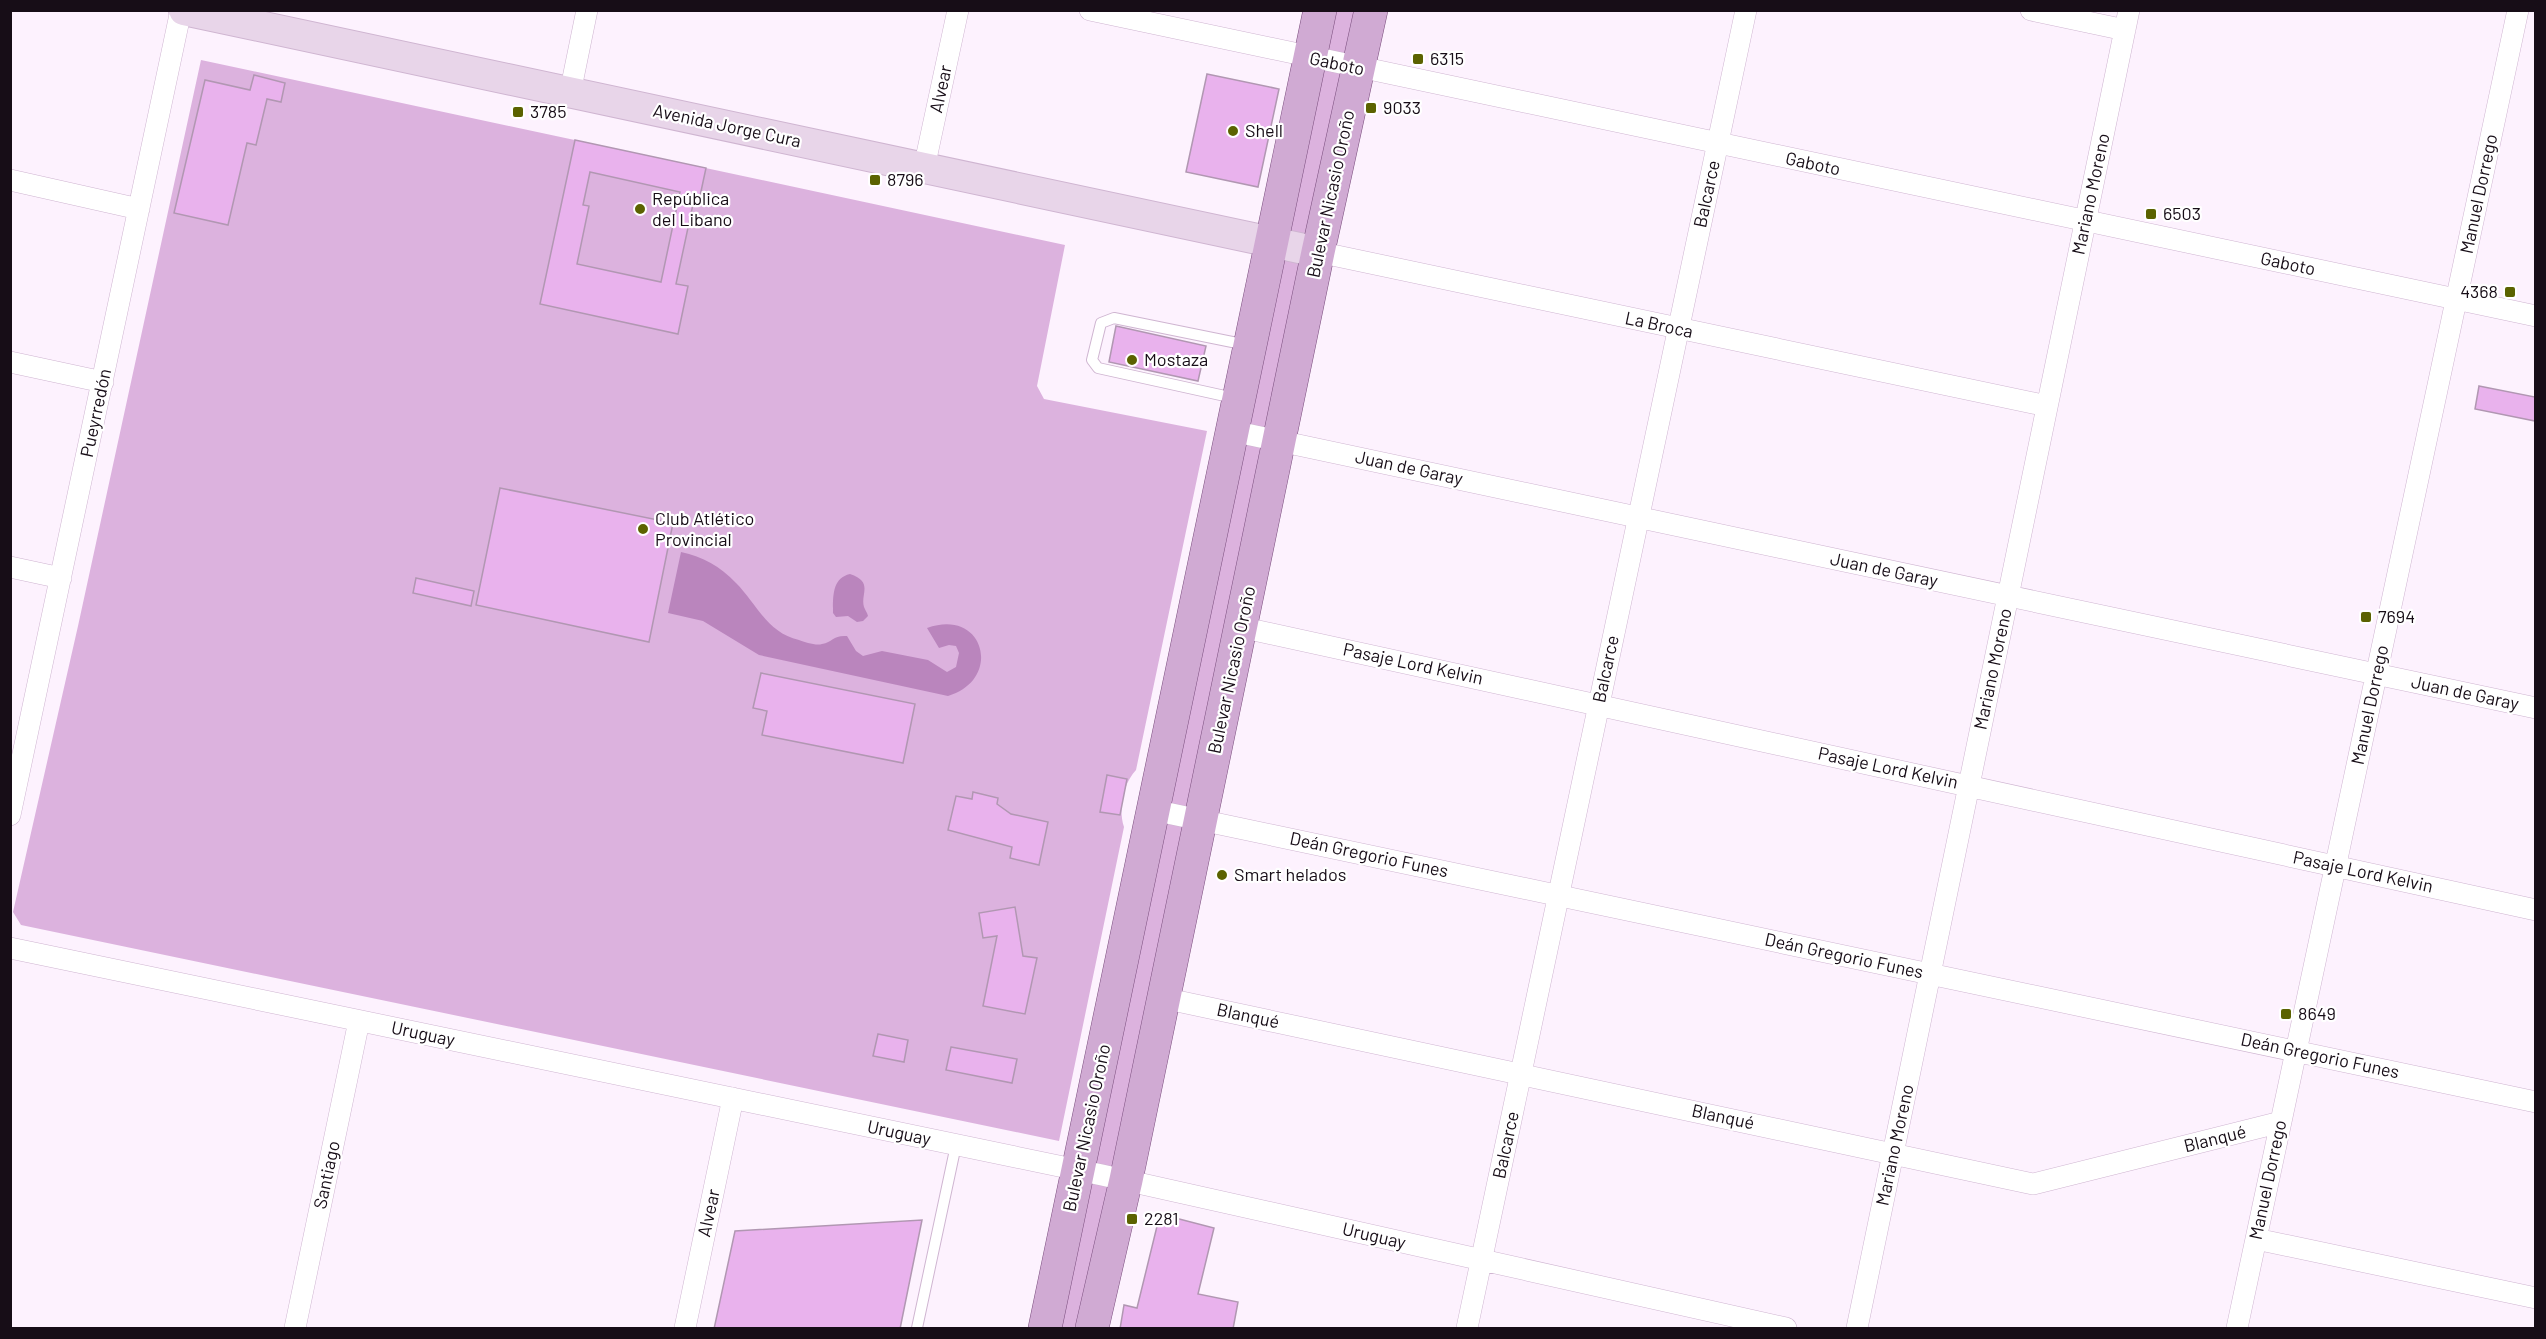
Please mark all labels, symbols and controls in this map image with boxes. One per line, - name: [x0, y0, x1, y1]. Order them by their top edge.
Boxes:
- street label: Gaboto: [1308, 46, 1367, 80]
- place label: 6315: [1430, 47, 1464, 69]
- marker: 6315: [1411, 52, 1425, 66]
- street label: Alvear: [924, 62, 956, 115]
- place label: 9033: [1383, 96, 1421, 118]
- street label: Avenida Jorge Cura: [651, 99, 803, 151]
- place label: 3785: [530, 100, 566, 122]
- marker: 9033: [1364, 101, 1378, 115]
- marker: 3785: [511, 105, 525, 119]
- street label: Bulevar Nicasio Oroño: [1302, 108, 1359, 280]
- place label: Shell: [1245, 119, 1283, 141]
- marker: Shell: [1226, 124, 1240, 138]
- street label: Mariano Moreno: [2066, 131, 2114, 256]
- street label: Manuel Dorrego: [2455, 132, 2501, 256]
- street label: Gaboto: [1784, 146, 1843, 180]
- street label: Balcarce: [1688, 158, 1724, 230]
- place label: 8796: [887, 168, 924, 190]
- marker: 8796: [868, 173, 882, 187]
- place label: República del Libano: [652, 187, 732, 230]
- marker: República del Libano: [633, 202, 647, 216]
- place label: 6503: [2163, 202, 2201, 224]
- marker: 6503: [2144, 207, 2158, 221]
- street label: Gaboto: [2259, 246, 2318, 280]
- place label: 4368: [2460, 280, 2498, 302]
- marker: 4368: [2503, 285, 2517, 299]
- street label: La Broca: [1623, 306, 1695, 342]
- place label: Mostaza: [1144, 348, 1208, 370]
- marker: Mostaza: [1125, 353, 1139, 367]
- street label: Pueyrredón: [75, 367, 115, 459]
- street label: Juan de Garay: [1353, 445, 1465, 489]
- place label: Club Atlético Provincial: [655, 507, 754, 550]
- marker: Club Atlético Provincial: [636, 522, 650, 536]
- street label: Juan de Garay: [1828, 547, 1940, 591]
- street label: Bulevar Nicasio Oroño: [1203, 584, 1260, 756]
- place label: 7694: [2378, 605, 2415, 627]
- street label: Mariano Moreno: [1968, 606, 2016, 731]
- marker: 7694: [2359, 610, 2373, 624]
- street label: Balcarce: [1587, 633, 1623, 705]
- street label: Pasaje Lord Kelvin: [1341, 637, 1485, 689]
- street label: Manuel Dorrego: [2346, 643, 2392, 767]
- street label: Juan de Garay: [2409, 670, 2521, 714]
- street label: Pasaje Lord Kelvin: [1816, 741, 1960, 793]
- street label: Deán Gregorio Funes: [1288, 826, 1450, 882]
- street label: Pasaje Lord Kelvin: [2291, 845, 2435, 897]
- place label: Smart helados: [1234, 863, 1346, 885]
- marker: Smart helados: [1215, 868, 1229, 882]
- street label: Deán Gregorio Funes: [1763, 927, 1925, 983]
- street label: Blanqué: [1215, 998, 1282, 1032]
- place label: 8649: [2298, 1002, 2336, 1024]
- marker: 8649: [2279, 1007, 2293, 1021]
- street label: Uruguay: [389, 1016, 457, 1050]
- street label: Deán Gregorio Funes: [2239, 1027, 2401, 1083]
- street label: Bulevar Nicasio Oroño: [1058, 1042, 1115, 1214]
- street label: Mariano Moreno: [1870, 1082, 1918, 1207]
- street label: Blanqué: [1690, 1099, 1757, 1133]
- street label: Balcarce: [1487, 1109, 1523, 1181]
- street label: Uruguay: [865, 1115, 933, 1149]
- street label: Manuel Dorrego: [2244, 1118, 2290, 1242]
- street label: Blanqué: [2181, 1120, 2248, 1156]
- street label: Santiago: [308, 1139, 344, 1211]
- street label: Alvear: [692, 1186, 724, 1239]
- place label: 2281: [1144, 1207, 1178, 1229]
- marker: 2281: [1125, 1212, 1139, 1226]
- street label: Uruguay: [1340, 1217, 1408, 1253]

